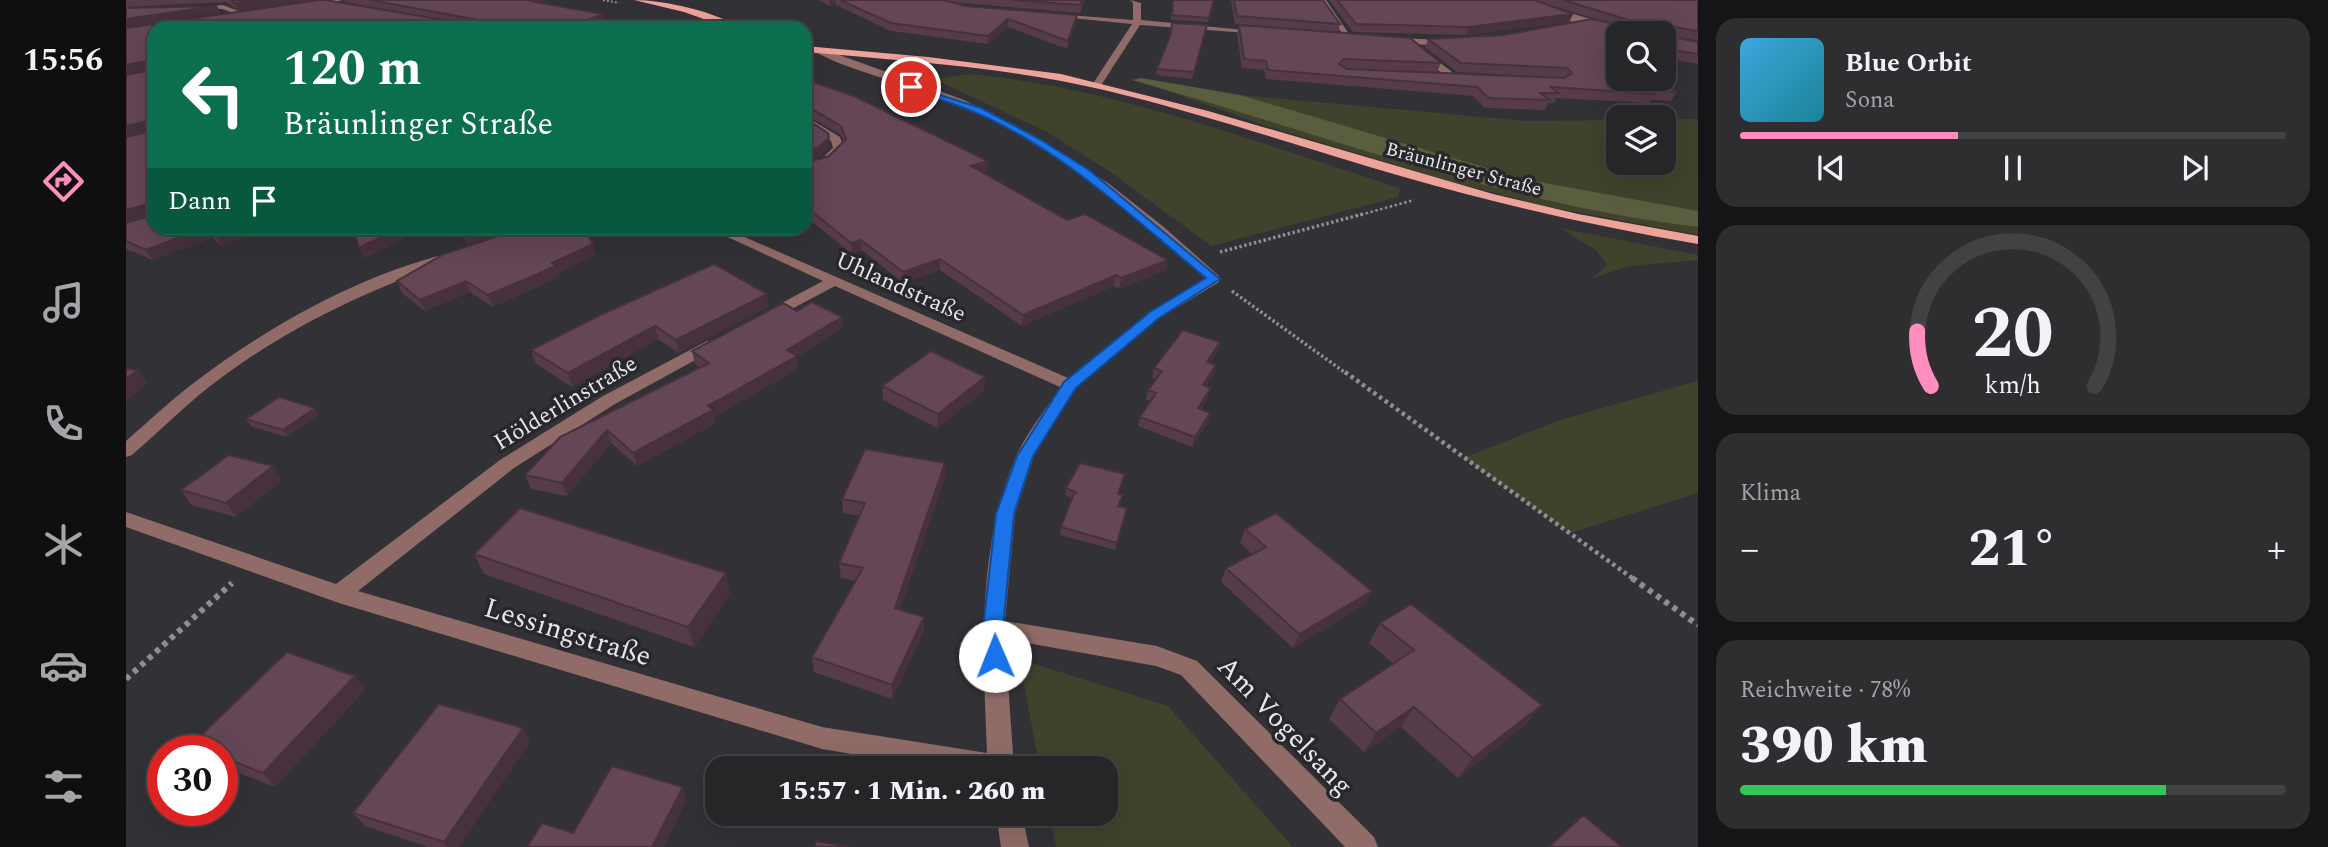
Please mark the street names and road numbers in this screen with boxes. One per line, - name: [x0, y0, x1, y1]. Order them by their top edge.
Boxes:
- street label: Bräunlinger Straße: [1382, 135, 1545, 204]
- street label: Uhlandstraße: [829, 243, 971, 332]
- street label: Hölderlinstraße: [487, 347, 644, 460]
- street label: Lessingstraße: [479, 587, 656, 678]
- street label: Am Vogelsang: [1207, 646, 1363, 806]

